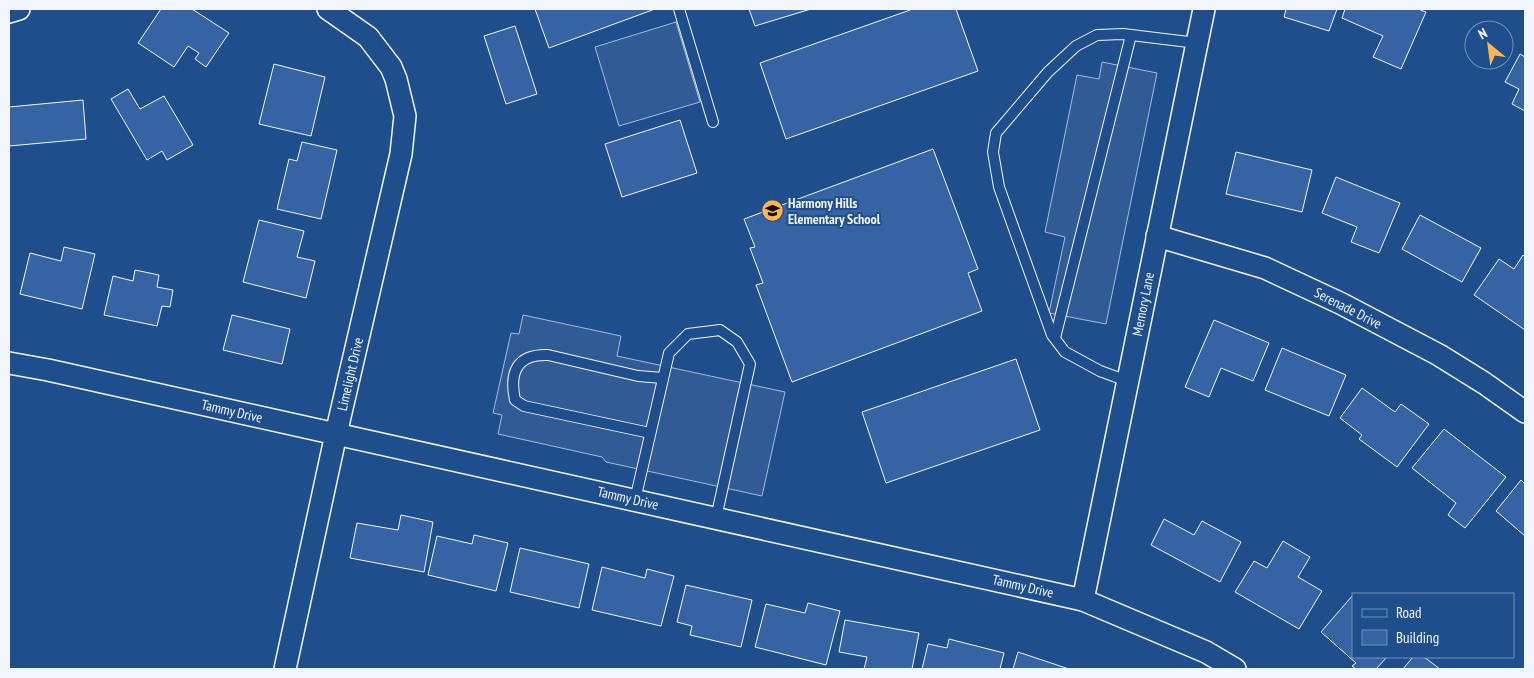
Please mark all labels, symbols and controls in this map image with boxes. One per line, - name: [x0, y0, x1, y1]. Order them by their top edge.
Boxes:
- north arrow: [1464, 20, 1514, 70]
- text: N: [1475, 24, 1490, 43]
- place label: Harmony Hills Elementary School: [788, 194, 881, 228]
- school or university icon: Harmony Hills Elementary School: [760, 199, 784, 223]
- street label: Memory Lane: [1128, 270, 1158, 337]
- street label: Serenade Drive: [1311, 283, 1385, 333]
- street label: Limelight Drive: [333, 335, 367, 412]
- street label: Tammy Drive: [200, 395, 265, 427]
- street label: Tammy Drive: [596, 482, 661, 514]
- street label: Tammy Drive: [991, 570, 1056, 602]
- legend: [1352, 593, 1514, 658]
- text: Road: [1396, 603, 1422, 622]
- text: Building: [1396, 628, 1439, 647]

